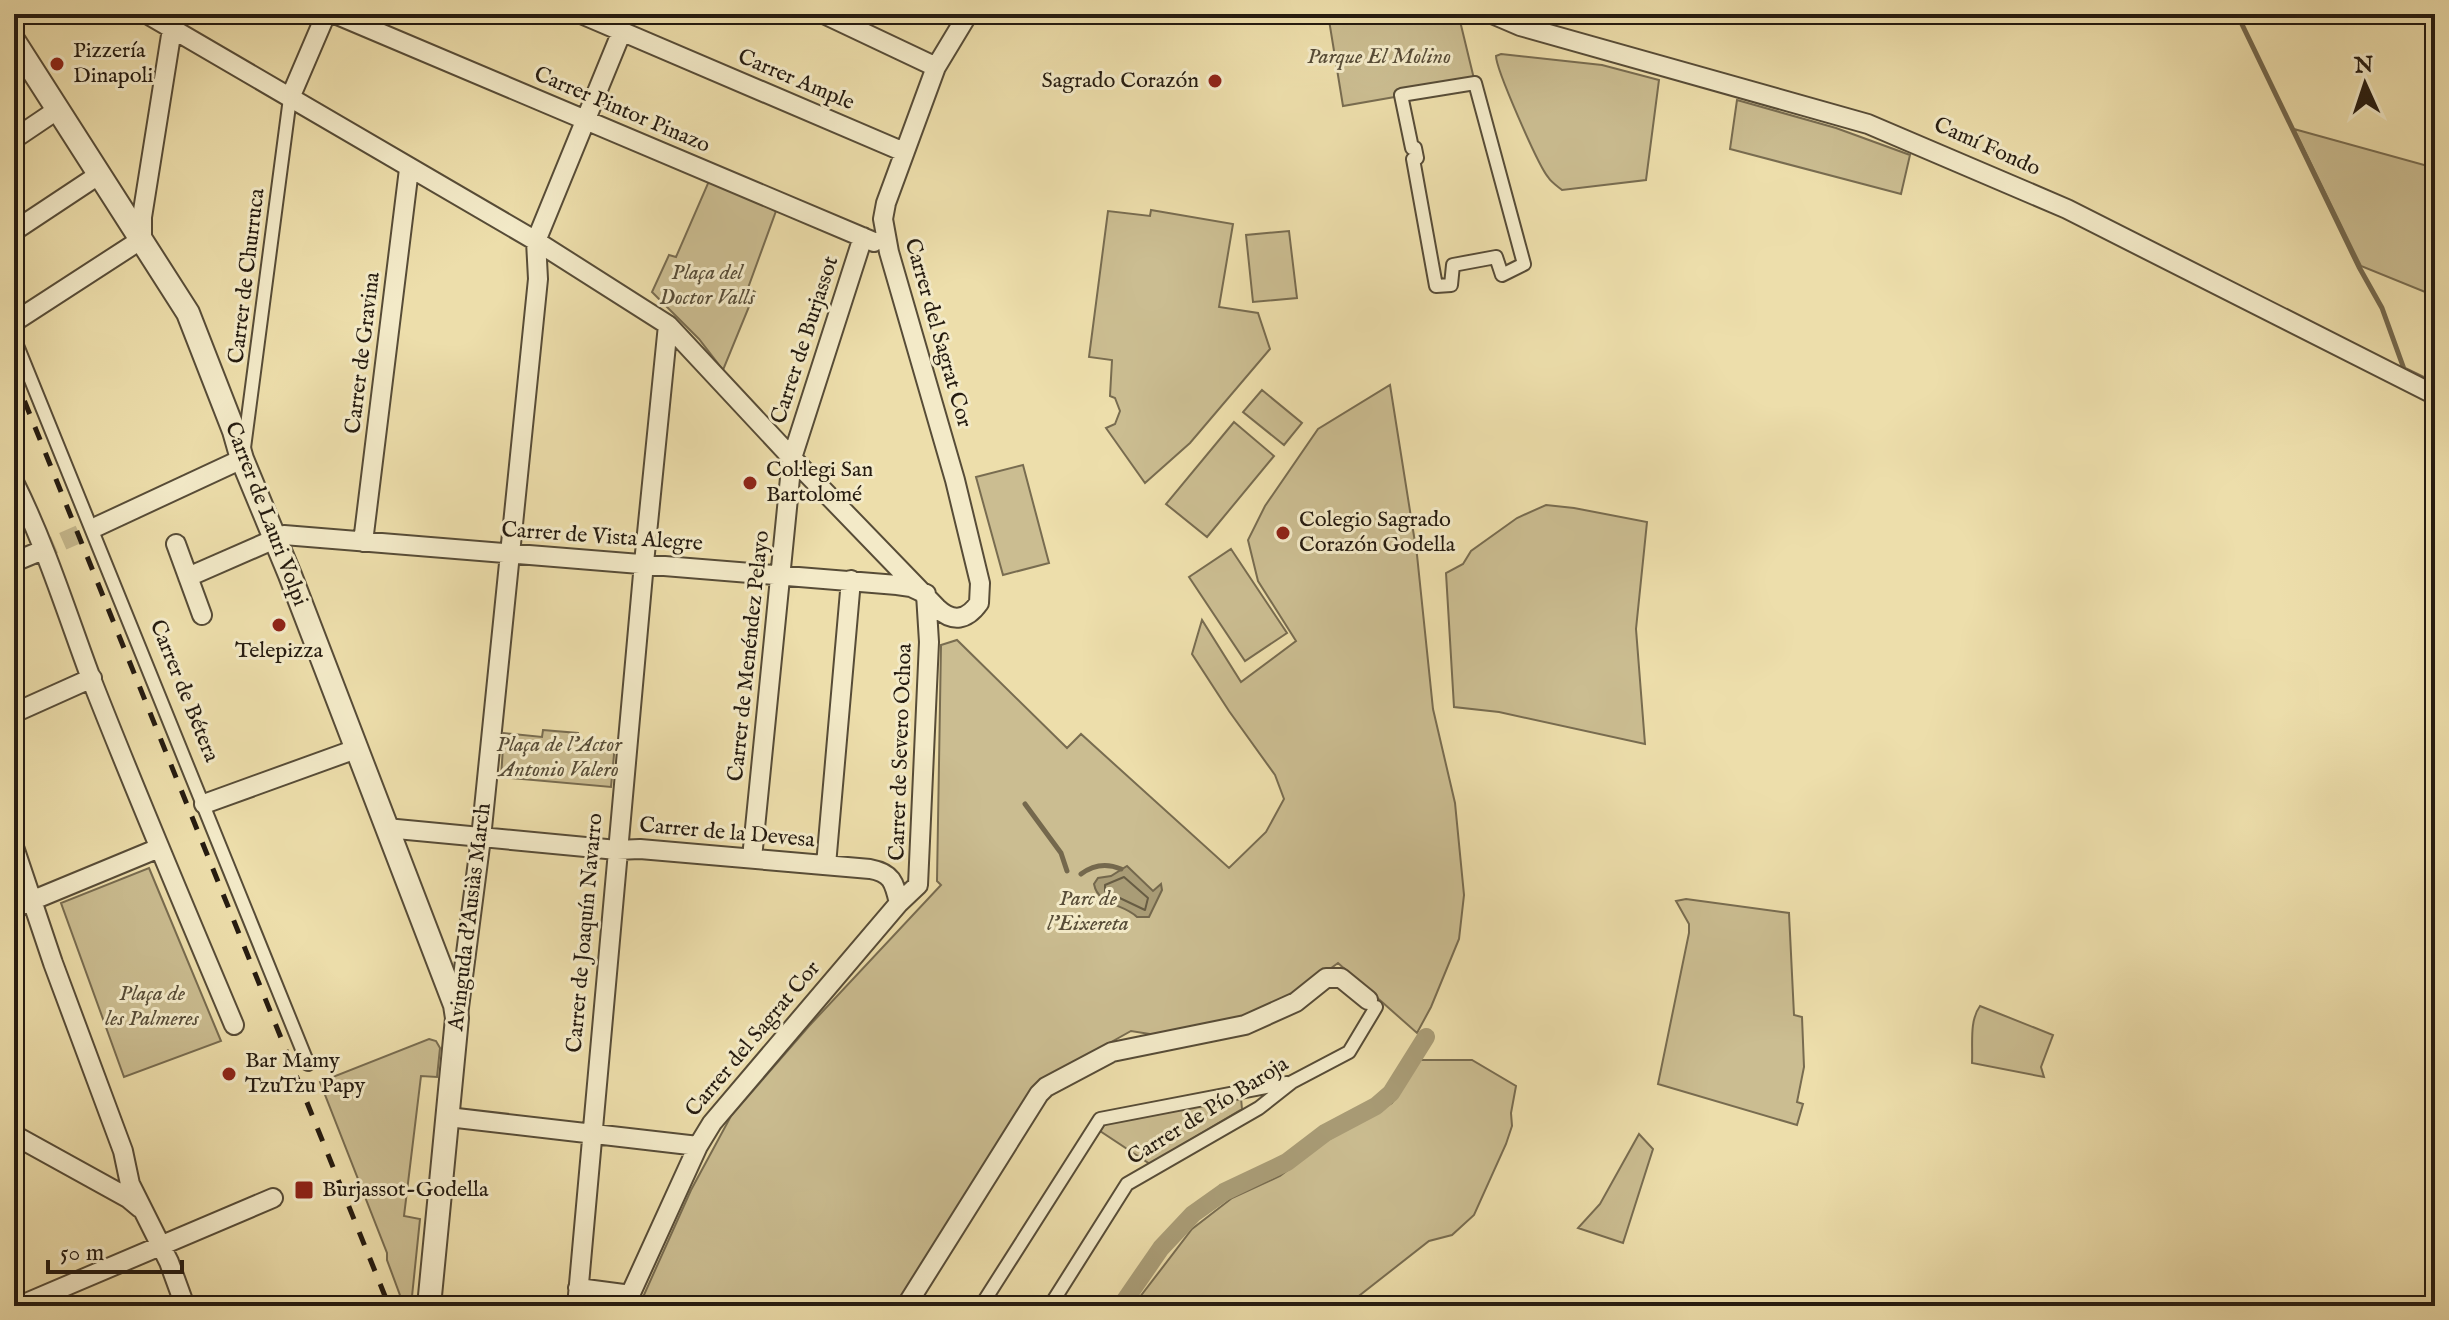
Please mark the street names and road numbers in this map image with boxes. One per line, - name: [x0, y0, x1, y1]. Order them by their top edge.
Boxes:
- street label: Carrer Ample: [733, 43, 859, 117]
- street label: Carrer Pintor Pinazo: [530, 60, 714, 160]
- street label: Camí Fondo: [1929, 111, 2045, 183]
- street label: Carrer de Churruca: [222, 186, 272, 365]
- street label: Carrer del Sagrat Cor: [898, 235, 978, 431]
- street label: Carrer de Burjassot: [765, 252, 845, 427]
- street label: Carrer de Gravina: [339, 270, 387, 435]
- street label: Carrer de Lauri Volpi: [218, 418, 314, 610]
- street label: Carrer de Vista Alegre: [500, 516, 704, 558]
- street label: Carrer de Menéndez Pelayo: [722, 529, 776, 783]
- street label: Carrer de Bétera: [143, 616, 225, 767]
- street label: Carrer de Severo Ochoa: [883, 642, 919, 861]
- street label: Avinguda d'Ausiàs March: [442, 801, 498, 1034]
- street label: Carrer de la Devesa: [638, 811, 816, 855]
- street label: Carrer de Joaquín Navarro: [561, 812, 609, 1054]
- street label: Carrer del Sagrat Cor: [680, 955, 826, 1123]
- street label: Carrer de Pío Baroja: [1122, 1050, 1294, 1172]

